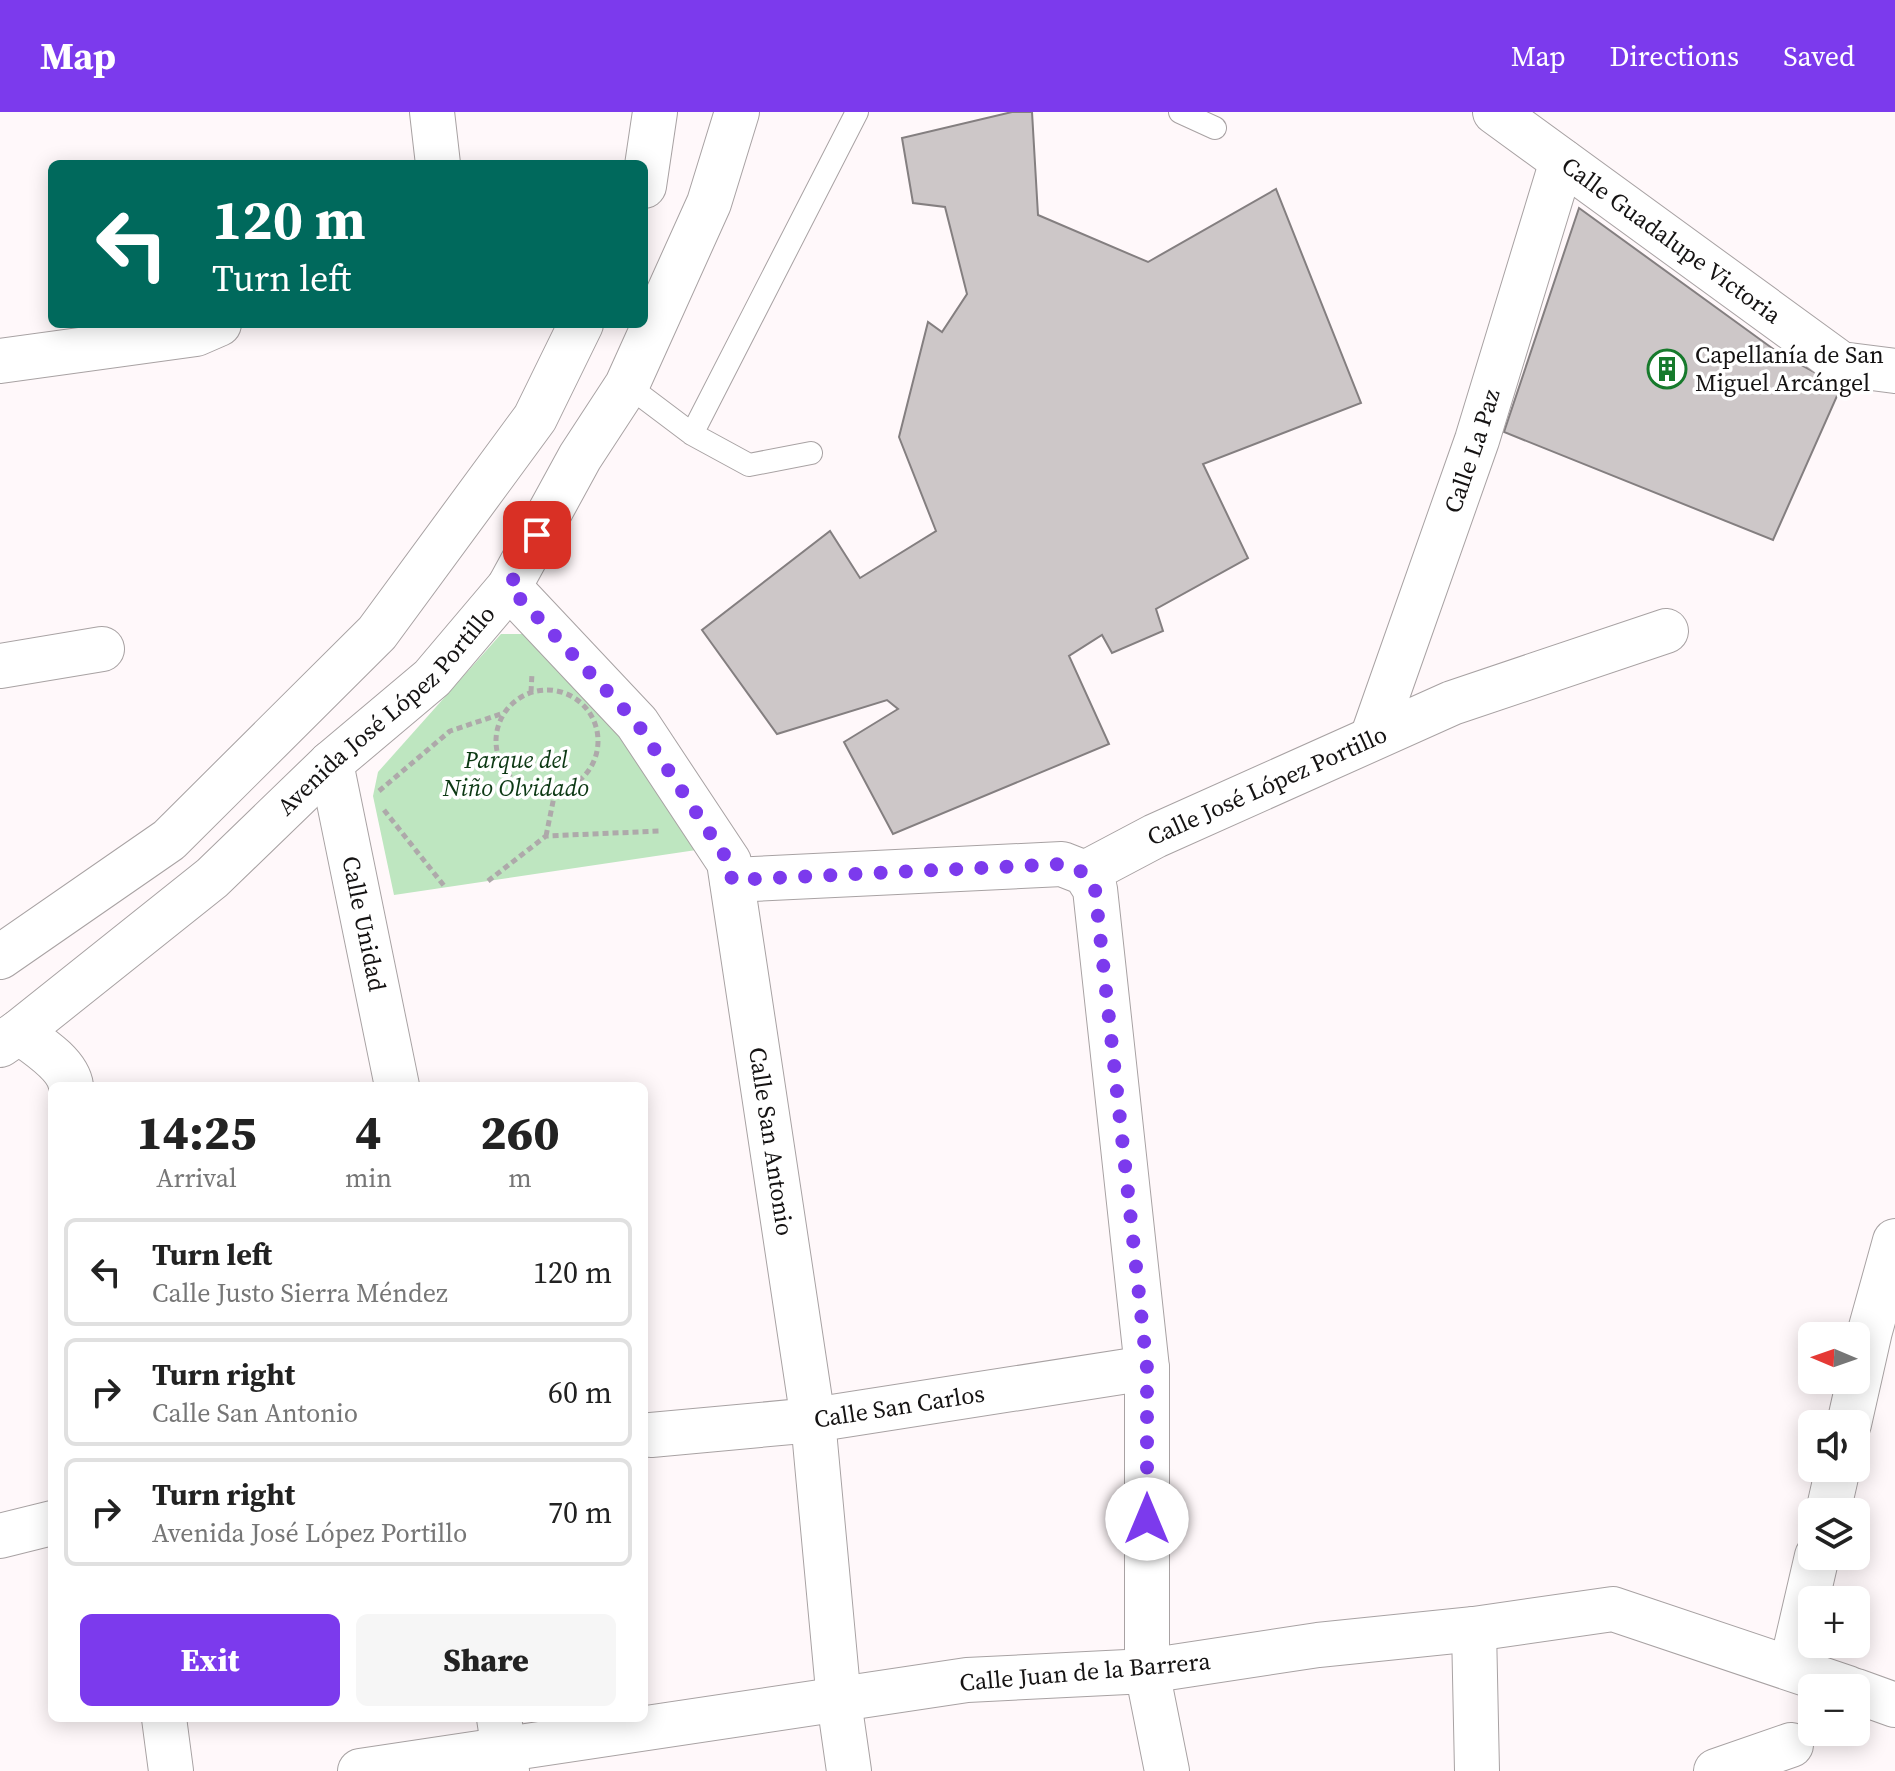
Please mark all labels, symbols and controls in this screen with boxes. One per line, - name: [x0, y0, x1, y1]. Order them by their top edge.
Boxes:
- text: Map: [40, 30, 116, 82]
- text: Map: [1511, 37, 1566, 75]
- text: Directions: [1610, 37, 1739, 75]
- text: Saved: [1783, 37, 1855, 75]
- street label: Calle Guadalupe Victoria: [1555, 149, 1789, 332]
- text: 120 m: [212, 181, 366, 258]
- icon: left: [80, 192, 184, 296]
- text: Turn left: [212, 254, 351, 303]
- place label: Capellanía de San Miguel Arcángel: [1695, 338, 1884, 399]
- building icon: Capellanía de San Miguel Arcángel: [1646, 348, 1688, 390]
- street label: Calle La Paz: [1436, 385, 1508, 517]
- pin: [503, 501, 571, 569]
- icon: arrive: [515, 513, 559, 557]
- street label: Avenida José López Portillo: [270, 598, 502, 822]
- street label: Calle José López Portillo: [1142, 717, 1392, 853]
- park label: Parque del Niño Olvidado: [442, 743, 589, 804]
- street label: Calle Unidad: [334, 853, 394, 994]
- street label: Calle San Antonio: [741, 1045, 802, 1238]
- text: 14:25: [136, 1099, 257, 1165]
- text: 4: [355, 1099, 382, 1165]
- text: 260: [480, 1099, 560, 1165]
- text: Arrival: [156, 1160, 237, 1196]
- text: min: [345, 1160, 392, 1196]
- text: m: [508, 1160, 532, 1196]
- text: Turn left: [152, 1234, 272, 1275]
- icon: left: [84, 1250, 128, 1294]
- text: 120 m: [533, 1252, 612, 1293]
- text: Calle Justo Sierra Méndez: [152, 1275, 448, 1311]
- north arrow: [1798, 1322, 1870, 1394]
- map controls: [1798, 1322, 1870, 1746]
- text: Turn right: [152, 1354, 295, 1395]
- icon: right: [84, 1370, 128, 1414]
- text: 60 m: [548, 1372, 612, 1413]
- street label: Calle San Carlos: [812, 1377, 987, 1436]
- text: Calle San Antonio: [152, 1395, 358, 1431]
- button: sound: [1798, 1410, 1870, 1482]
- text: Turn right: [152, 1474, 295, 1515]
- position arrow: [1105, 1477, 1189, 1561]
- icon: right: [84, 1490, 128, 1534]
- text: 70 m: [548, 1492, 612, 1533]
- button: layers: [1798, 1498, 1870, 1570]
- text: Avenida José López Portillo: [152, 1515, 467, 1551]
- button: +: [1798, 1586, 1870, 1658]
- button: Exit: [80, 1614, 340, 1706]
- button: Share: [356, 1614, 616, 1706]
- street label: Calle Juan de la Barrera: [958, 1644, 1213, 1699]
- button: −: [1798, 1674, 1870, 1746]

